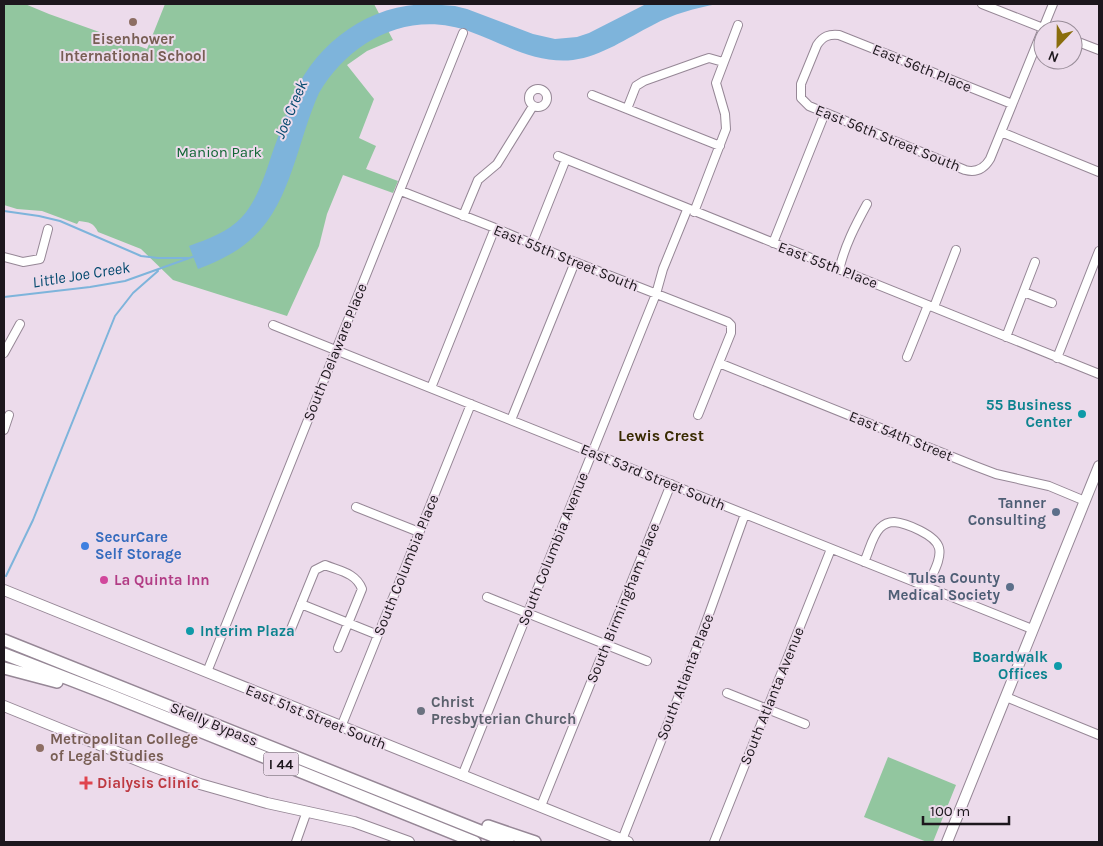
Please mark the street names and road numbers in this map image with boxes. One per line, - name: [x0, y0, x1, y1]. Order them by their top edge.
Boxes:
- street label: East 56th Place: [870, 40, 974, 96]
- street label: East 56th Street South: [813, 101, 963, 175]
- street label: East 55th Street South: [491, 221, 641, 295]
- street label: East 55th Place: [776, 238, 880, 292]
- street label: South Delaware Place: [299, 281, 371, 423]
- street label: East 54th Street: [847, 407, 956, 465]
- street label: East 53rd Street South: [578, 440, 728, 514]
- street label: South Columbia Avenue: [514, 470, 592, 628]
- street label: South Columbia Place: [369, 492, 443, 638]
- street label: South Birmingham Place: [583, 520, 663, 686]
- street label: South Atlanta Place: [653, 611, 717, 743]
- street label: South Atlanta Avenue: [736, 624, 808, 768]
- street label: East 51st Street South: [243, 681, 389, 753]
- street label: Skelly Bypass: [167, 698, 261, 750]
- road number: I 44: [264, 752, 298, 776]

